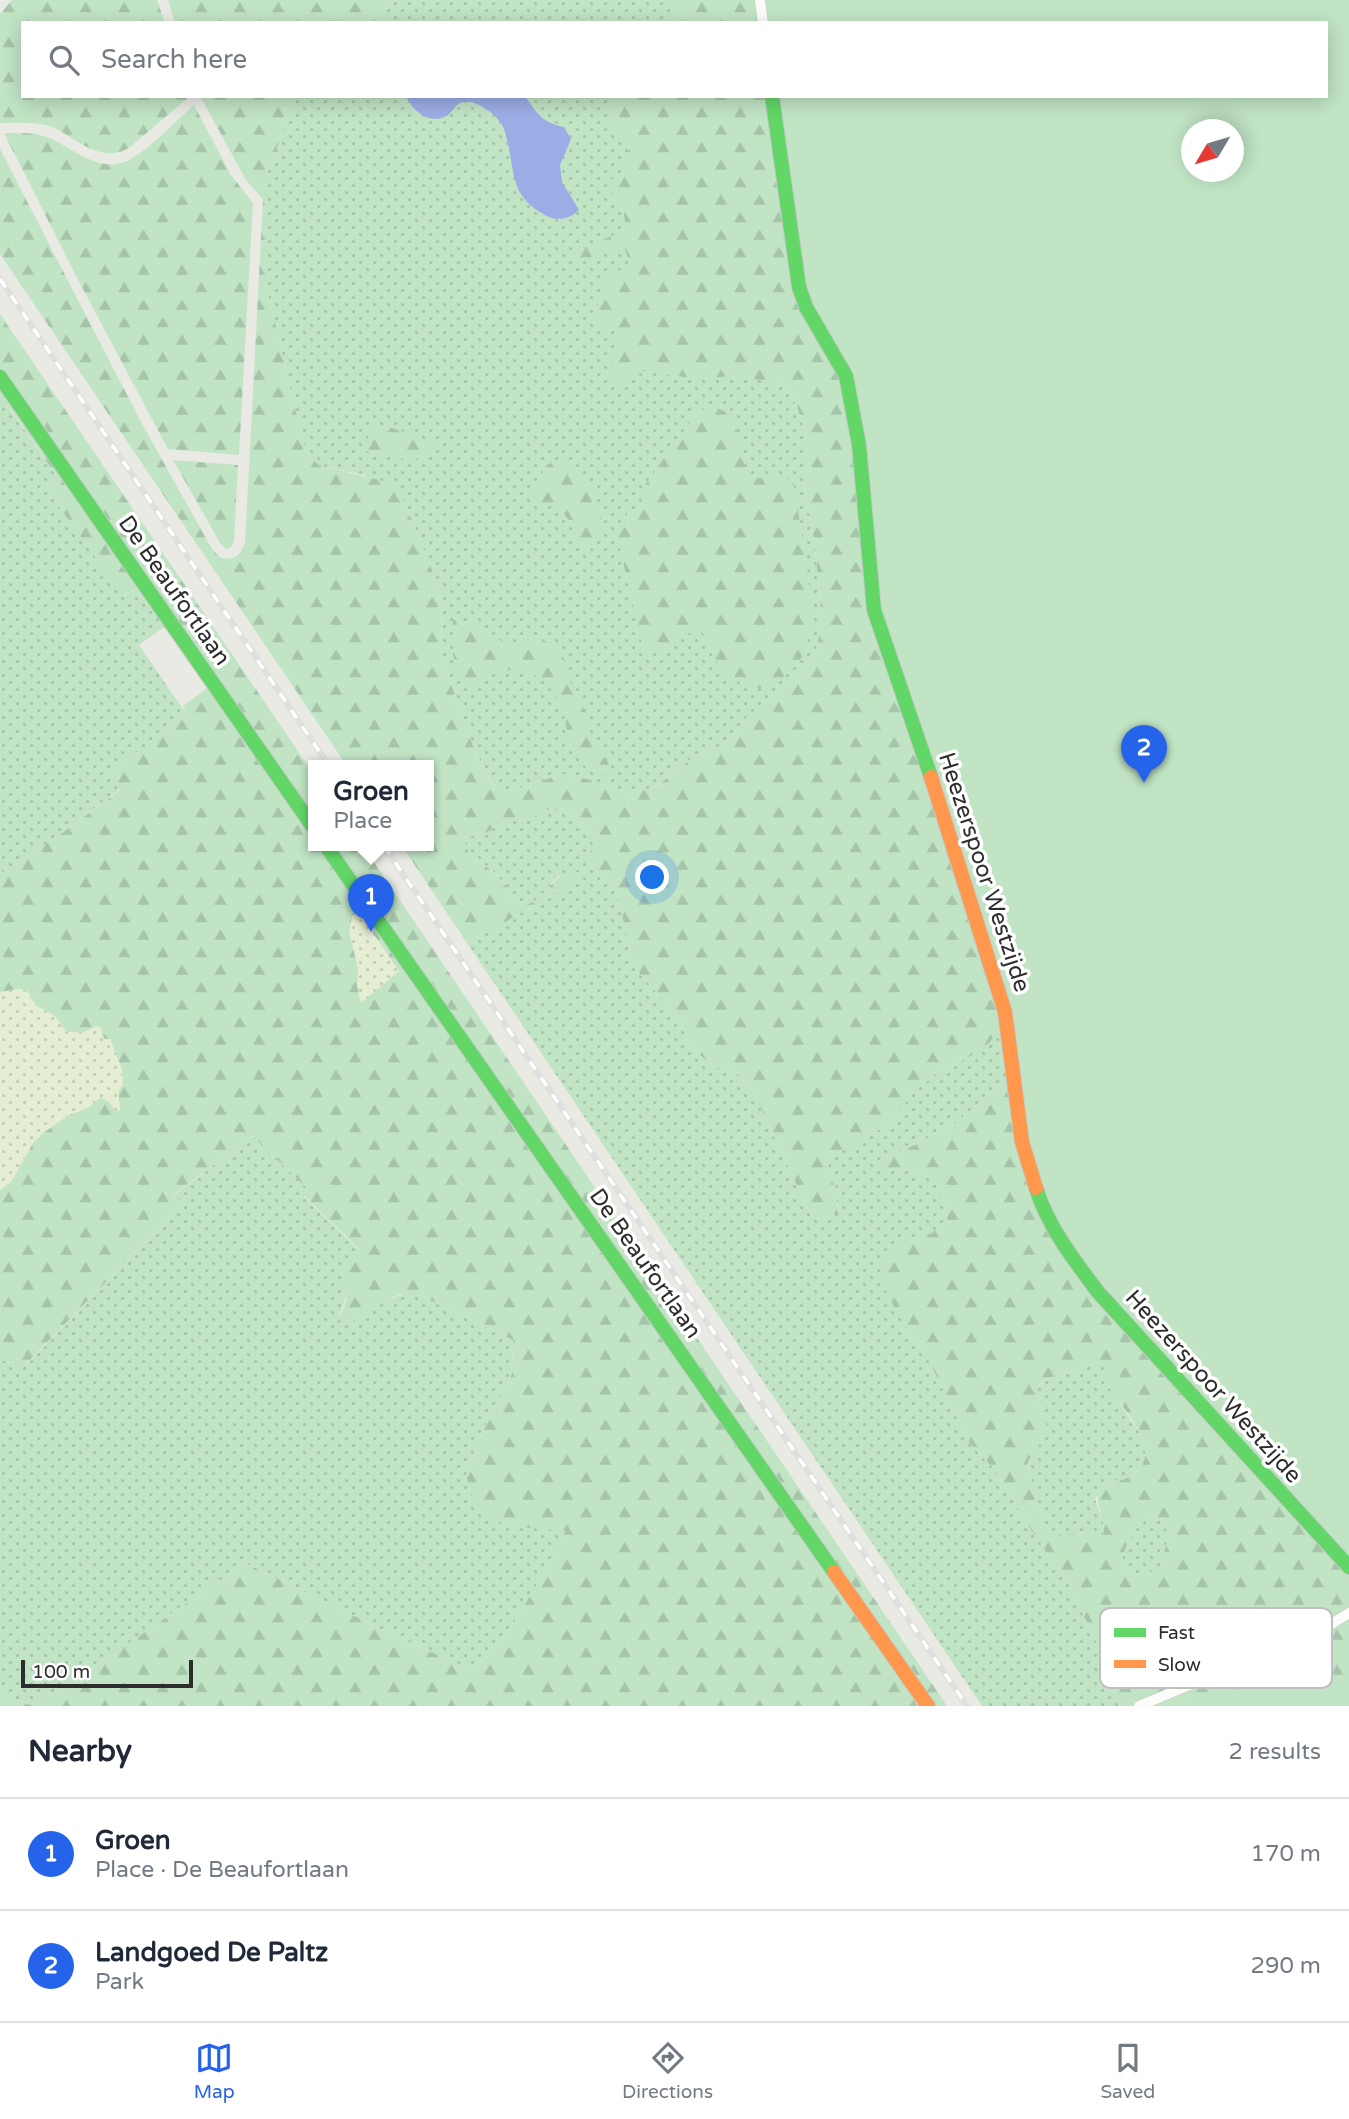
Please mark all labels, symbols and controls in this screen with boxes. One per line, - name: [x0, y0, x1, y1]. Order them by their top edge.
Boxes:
- search box: [21, 21, 1328, 98]
- icon: search: [45, 41, 83, 79]
- text: Search here: [101, 44, 247, 75]
- north arrow: [1181, 119, 1244, 182]
- street label: De Beaufortlaan: [112, 510, 236, 671]
- pin: 2: [1121, 725, 1167, 783]
- street label: Heezerspoor Westzijde: [932, 749, 1036, 996]
- popup: [308, 760, 434, 851]
- text: Groen: [333, 776, 409, 807]
- text: Place: [333, 807, 392, 835]
- your location: [635, 860, 669, 894]
- pin: 1: [348, 874, 394, 932]
- street label: De Beaufortlaan: [583, 1183, 707, 1344]
- street label: Heezerspoor Westzijde: [1119, 1284, 1307, 1489]
- legend: [1100, 1608, 1332, 1688]
- text: Fast: [1158, 1622, 1195, 1644]
- text: Slow: [1158, 1654, 1201, 1676]
- scale bar: [21, 1657, 192, 1689]
- text: 100 m: [32, 1661, 90, 1683]
- text: Nearby: [28, 1733, 132, 1770]
- text: 2 results: [1228, 1738, 1321, 1766]
- text: Groen: [95, 1825, 171, 1856]
- text: 1: [44, 1840, 58, 1868]
- text: 170 m: [1251, 1840, 1321, 1868]
- text: Place · De Beaufortlaan: [95, 1856, 349, 1884]
- text: Landgoed De Paltz: [95, 1937, 328, 1968]
- text: 2: [44, 1952, 58, 1980]
- text: 290 m: [1251, 1952, 1321, 1980]
- text: Park: [95, 1968, 144, 1996]
- tab: Map: [194, 2039, 235, 2103]
- tab: Directions: [622, 2039, 713, 2103]
- tab: Saved: [1100, 2039, 1155, 2103]

